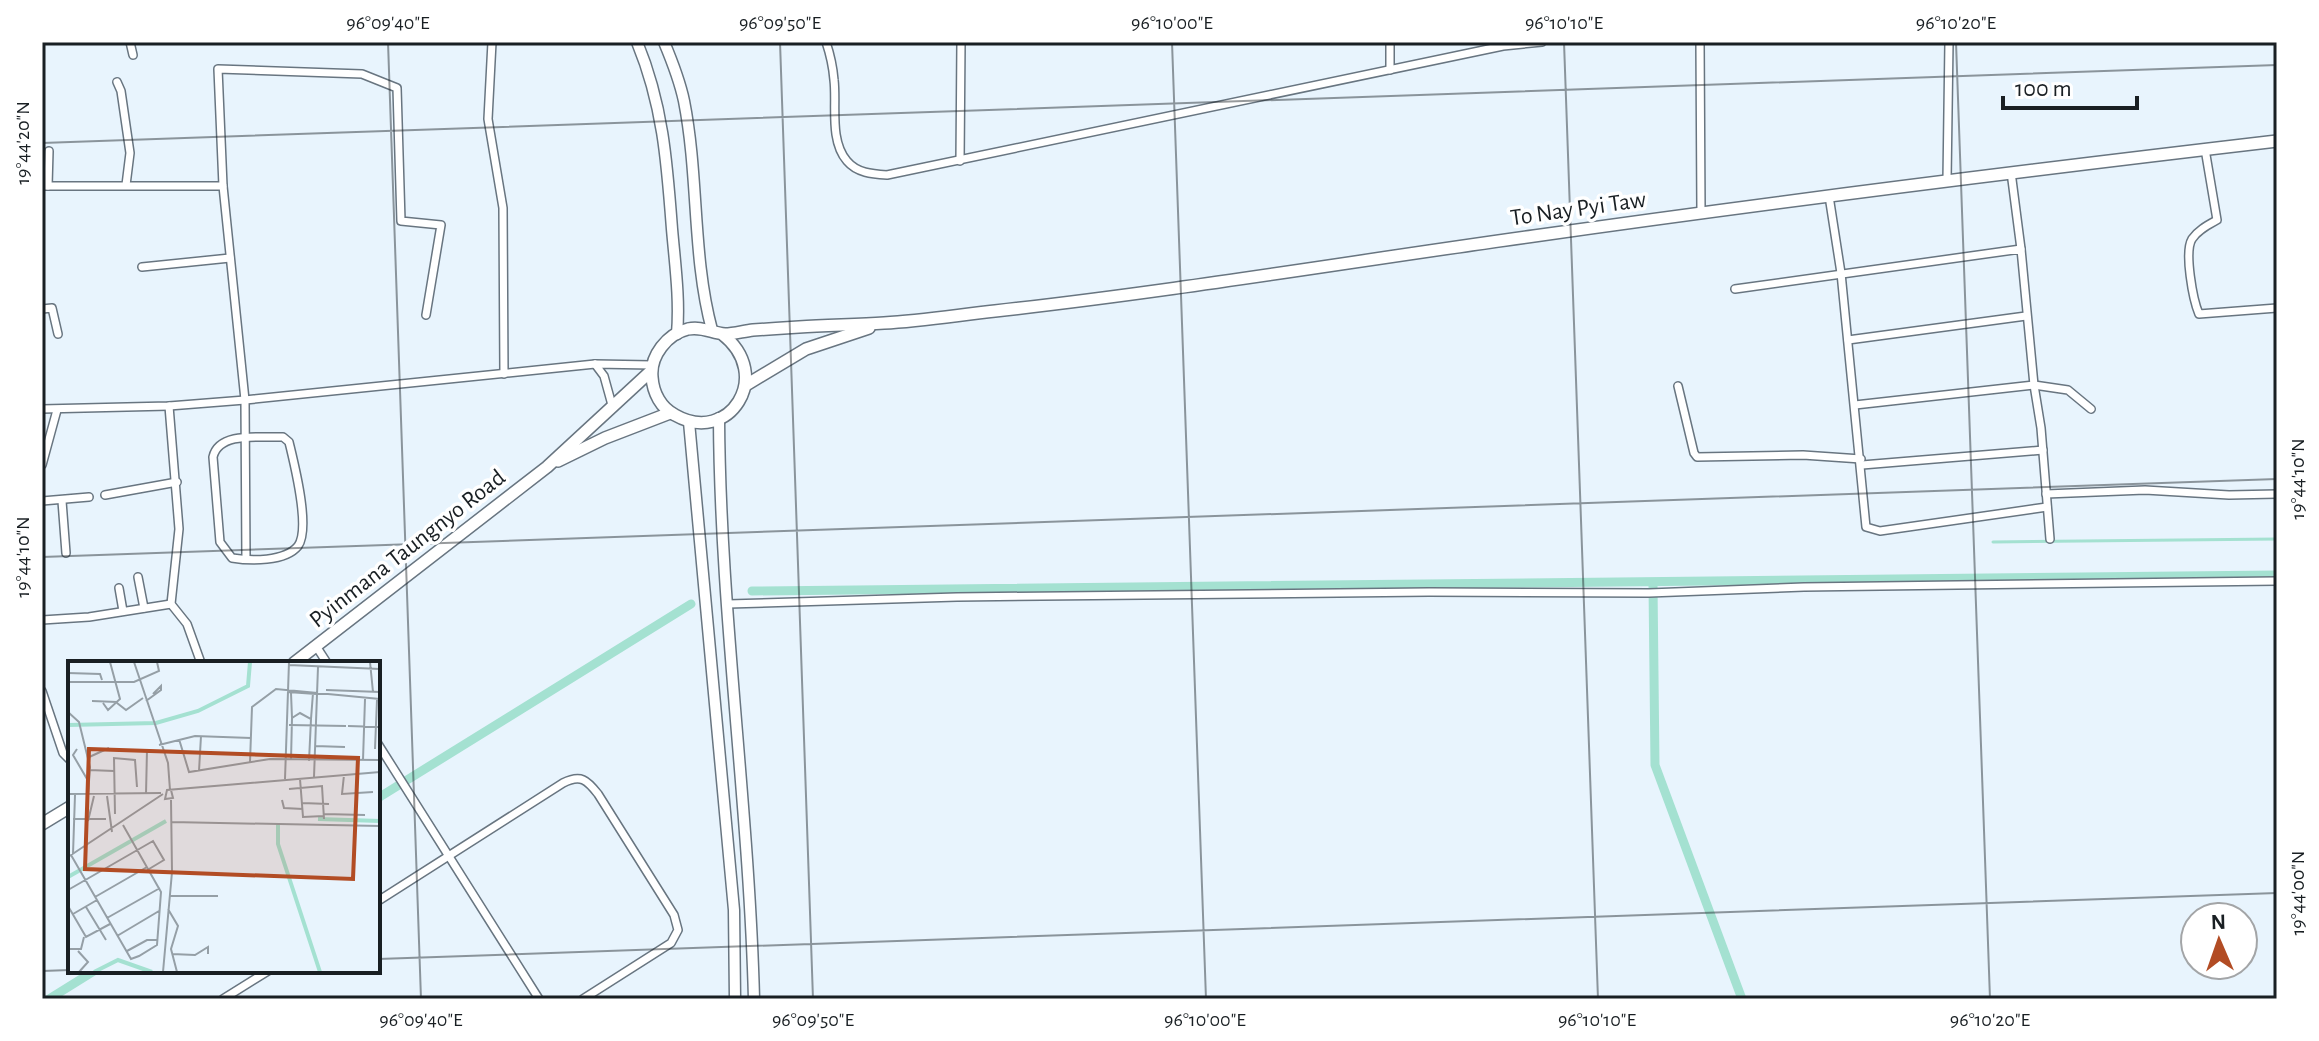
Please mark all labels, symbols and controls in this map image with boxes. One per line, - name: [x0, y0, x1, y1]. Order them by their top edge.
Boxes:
- text: 96°09'40"E: [346, 13, 430, 33]
- text: 96°09'50"E: [739, 13, 821, 33]
- text: 96°10'00"E: [1131, 13, 1213, 33]
- text: 96°10'10"E: [1525, 13, 1603, 33]
- text: 96°10'20"E: [1916, 13, 1997, 33]
- scale bar: [2003, 60, 2137, 110]
- text: 100 m: [2015, 77, 2072, 101]
- text: 19°44'20"N: [13, 101, 33, 185]
- street label: To Nay Pyi Taw: [1509, 188, 1647, 230]
- text: 19°44'10"N: [2288, 438, 2308, 520]
- street label: Pyinmana Taungnyo Road: [305, 465, 510, 632]
- text: 19°44'10"N: [13, 516, 33, 598]
- inset map: [68, 661, 380, 973]
- text: 19°44'00"N: [2288, 850, 2308, 936]
- north arrow: [2179, 901, 2259, 981]
- text: N: [2210, 911, 2226, 933]
- text: 96°09'40"E: [379, 1010, 463, 1030]
- text: 96°09'50"E: [772, 1010, 854, 1030]
- text: 96°10'00"E: [1164, 1010, 1246, 1030]
- text: 96°10'10"E: [1558, 1010, 1636, 1030]
- text: 96°10'20"E: [1950, 1010, 2031, 1030]

